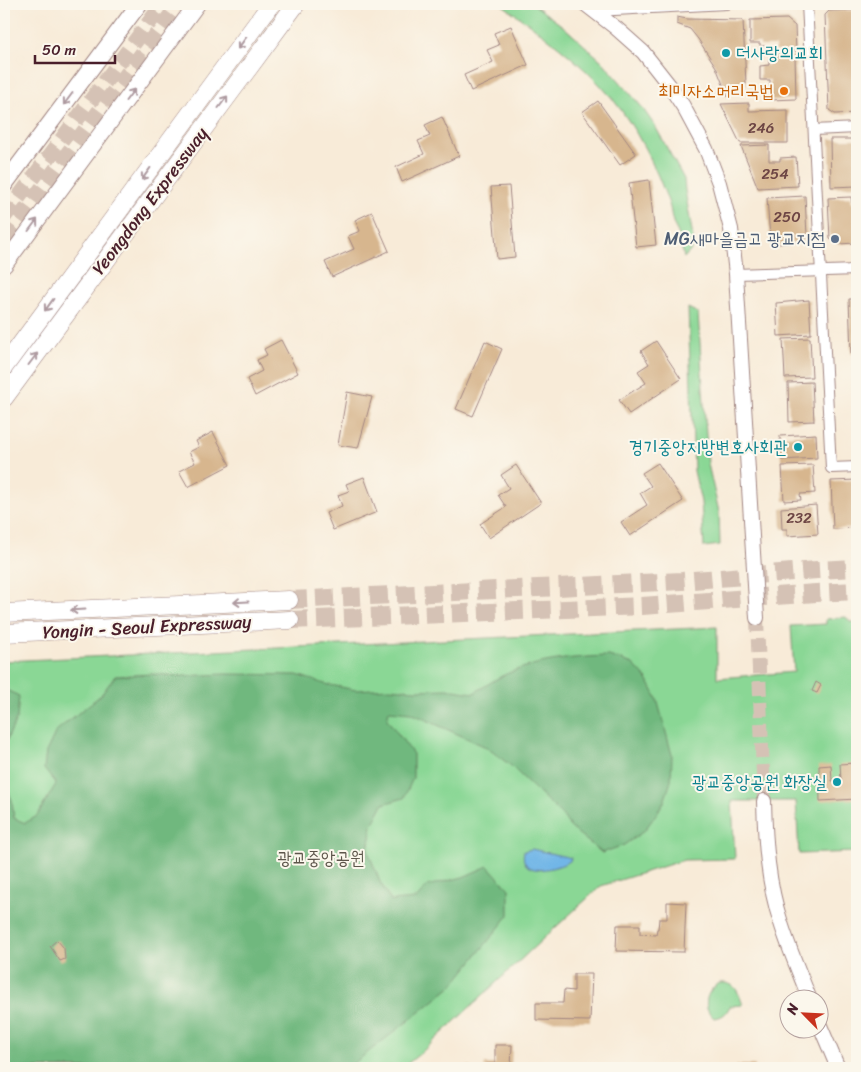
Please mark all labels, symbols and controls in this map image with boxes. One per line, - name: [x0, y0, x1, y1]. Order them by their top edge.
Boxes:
- scale bar: [35, 32, 115, 64]
- one-way arrow: [237, 36, 247, 50]
- text: 50 m: [42, 37, 77, 63]
- place label: 더사랑의교회: [736, 37, 823, 69]
- marker: 더사랑의교회: [720, 47, 732, 59]
- place label: 최미자소머리국법: [658, 75, 774, 107]
- marker: 최미자소머리국법: [778, 85, 790, 97]
- one-way arrow: [124, 89, 135, 102]
- one-way arrow: [63, 92, 73, 106]
- one-way arrow: [218, 95, 228, 109]
- house number: 246: [748, 115, 774, 141]
- street label: Yeongdong Expressway: [83, 119, 217, 282]
- house number: 254: [761, 161, 789, 187]
- one-way arrow: [141, 167, 151, 181]
- house number: 250: [773, 204, 801, 230]
- one-way arrow: [28, 218, 38, 232]
- place label: MG새마을금고 광교지점: [664, 223, 826, 255]
- marker: MG새마을금고 광교지점: [829, 233, 841, 245]
- one-way arrow: [44, 298, 55, 311]
- one-way arrow: [28, 352, 38, 366]
- place label: 경기중앙지방변호사회관: [629, 431, 788, 463]
- marker: 경기중앙지방변호사회관: [792, 441, 804, 453]
- house number: 232: [786, 505, 812, 531]
- one-way arrow: [233, 597, 249, 607]
- one-way arrow: [71, 605, 87, 614]
- street label: Yongin - Seoul Expressway: [42, 606, 253, 648]
- place label: 광교중앙공원 화장실: [692, 766, 828, 798]
- marker: 광교중앙공원 화장실: [831, 776, 843, 788]
- park label: 광교중앙공원: [278, 842, 364, 874]
- north arrow: [778, 990, 828, 1040]
- text: N: [779, 999, 806, 1019]

